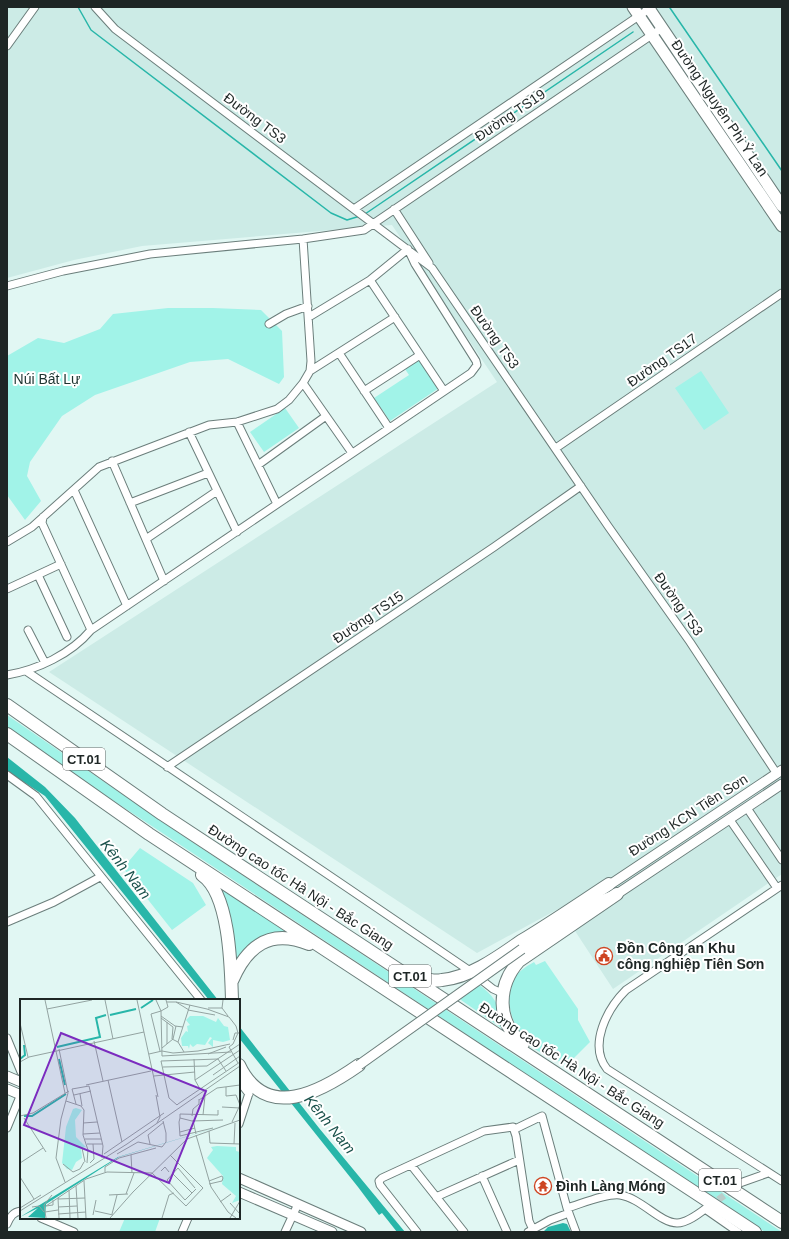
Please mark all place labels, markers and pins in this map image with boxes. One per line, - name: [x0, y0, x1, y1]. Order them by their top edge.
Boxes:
- place label: Đồn Công an Khu công nghiệp Tiên Sơn: [617, 940, 764, 972]
- public building icon: Đồn Công an Khu công nghiệp Tiên Sơn: [594, 946, 614, 966]
- temple icon: Đình Làng Móng: [533, 1176, 553, 1196]
- place label: Đình Làng Móng: [556, 1178, 666, 1194]

